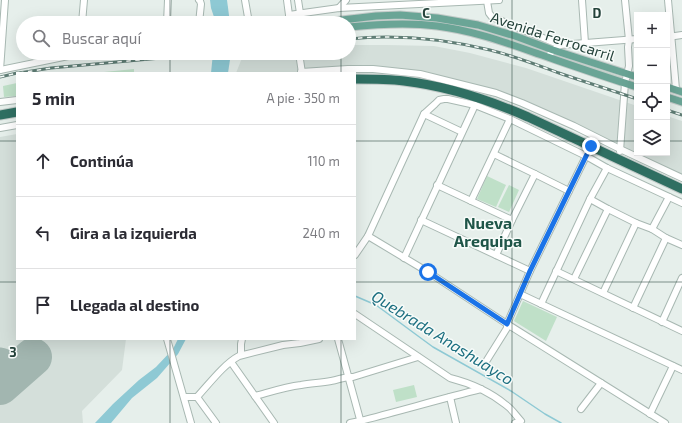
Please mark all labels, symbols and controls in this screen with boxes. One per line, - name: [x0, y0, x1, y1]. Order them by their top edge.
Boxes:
- text: C: [422, 5, 430, 21]
- text: D: [593, 5, 602, 21]
- street label: Avenida Ferrocarril: [489, 7, 618, 65]
- map controls: [634, 12, 670, 156]
- button: +: [634, 12, 670, 48]
- search box: [16, 16, 356, 60]
- icon: search: [30, 27, 52, 49]
- text: Buscar aquí: [62, 29, 141, 47]
- button: −: [634, 48, 670, 84]
- button: locate: [634, 84, 670, 120]
- text: 5 min: [32, 88, 75, 108]
- text: A pie · 350 m: [266, 90, 340, 106]
- button: layers: [634, 120, 670, 156]
- route end: [582, 137, 600, 155]
- icon: ahead: [32, 150, 54, 172]
- text: Continúa: [70, 152, 133, 170]
- text: 110 m: [308, 153, 340, 169]
- district label: Nueva Arequipa: [454, 213, 522, 250]
- icon: left: [32, 222, 54, 244]
- text: Gira a la izquierda: [70, 224, 197, 242]
- text: 240 m: [303, 225, 340, 241]
- route start: [419, 263, 437, 281]
- water label: Quebrada Anashuayco: [368, 286, 517, 389]
- icon: arrive: [32, 294, 54, 316]
- text: Llegada al destino: [70, 296, 199, 314]
- text: 3: [9, 344, 17, 360]

